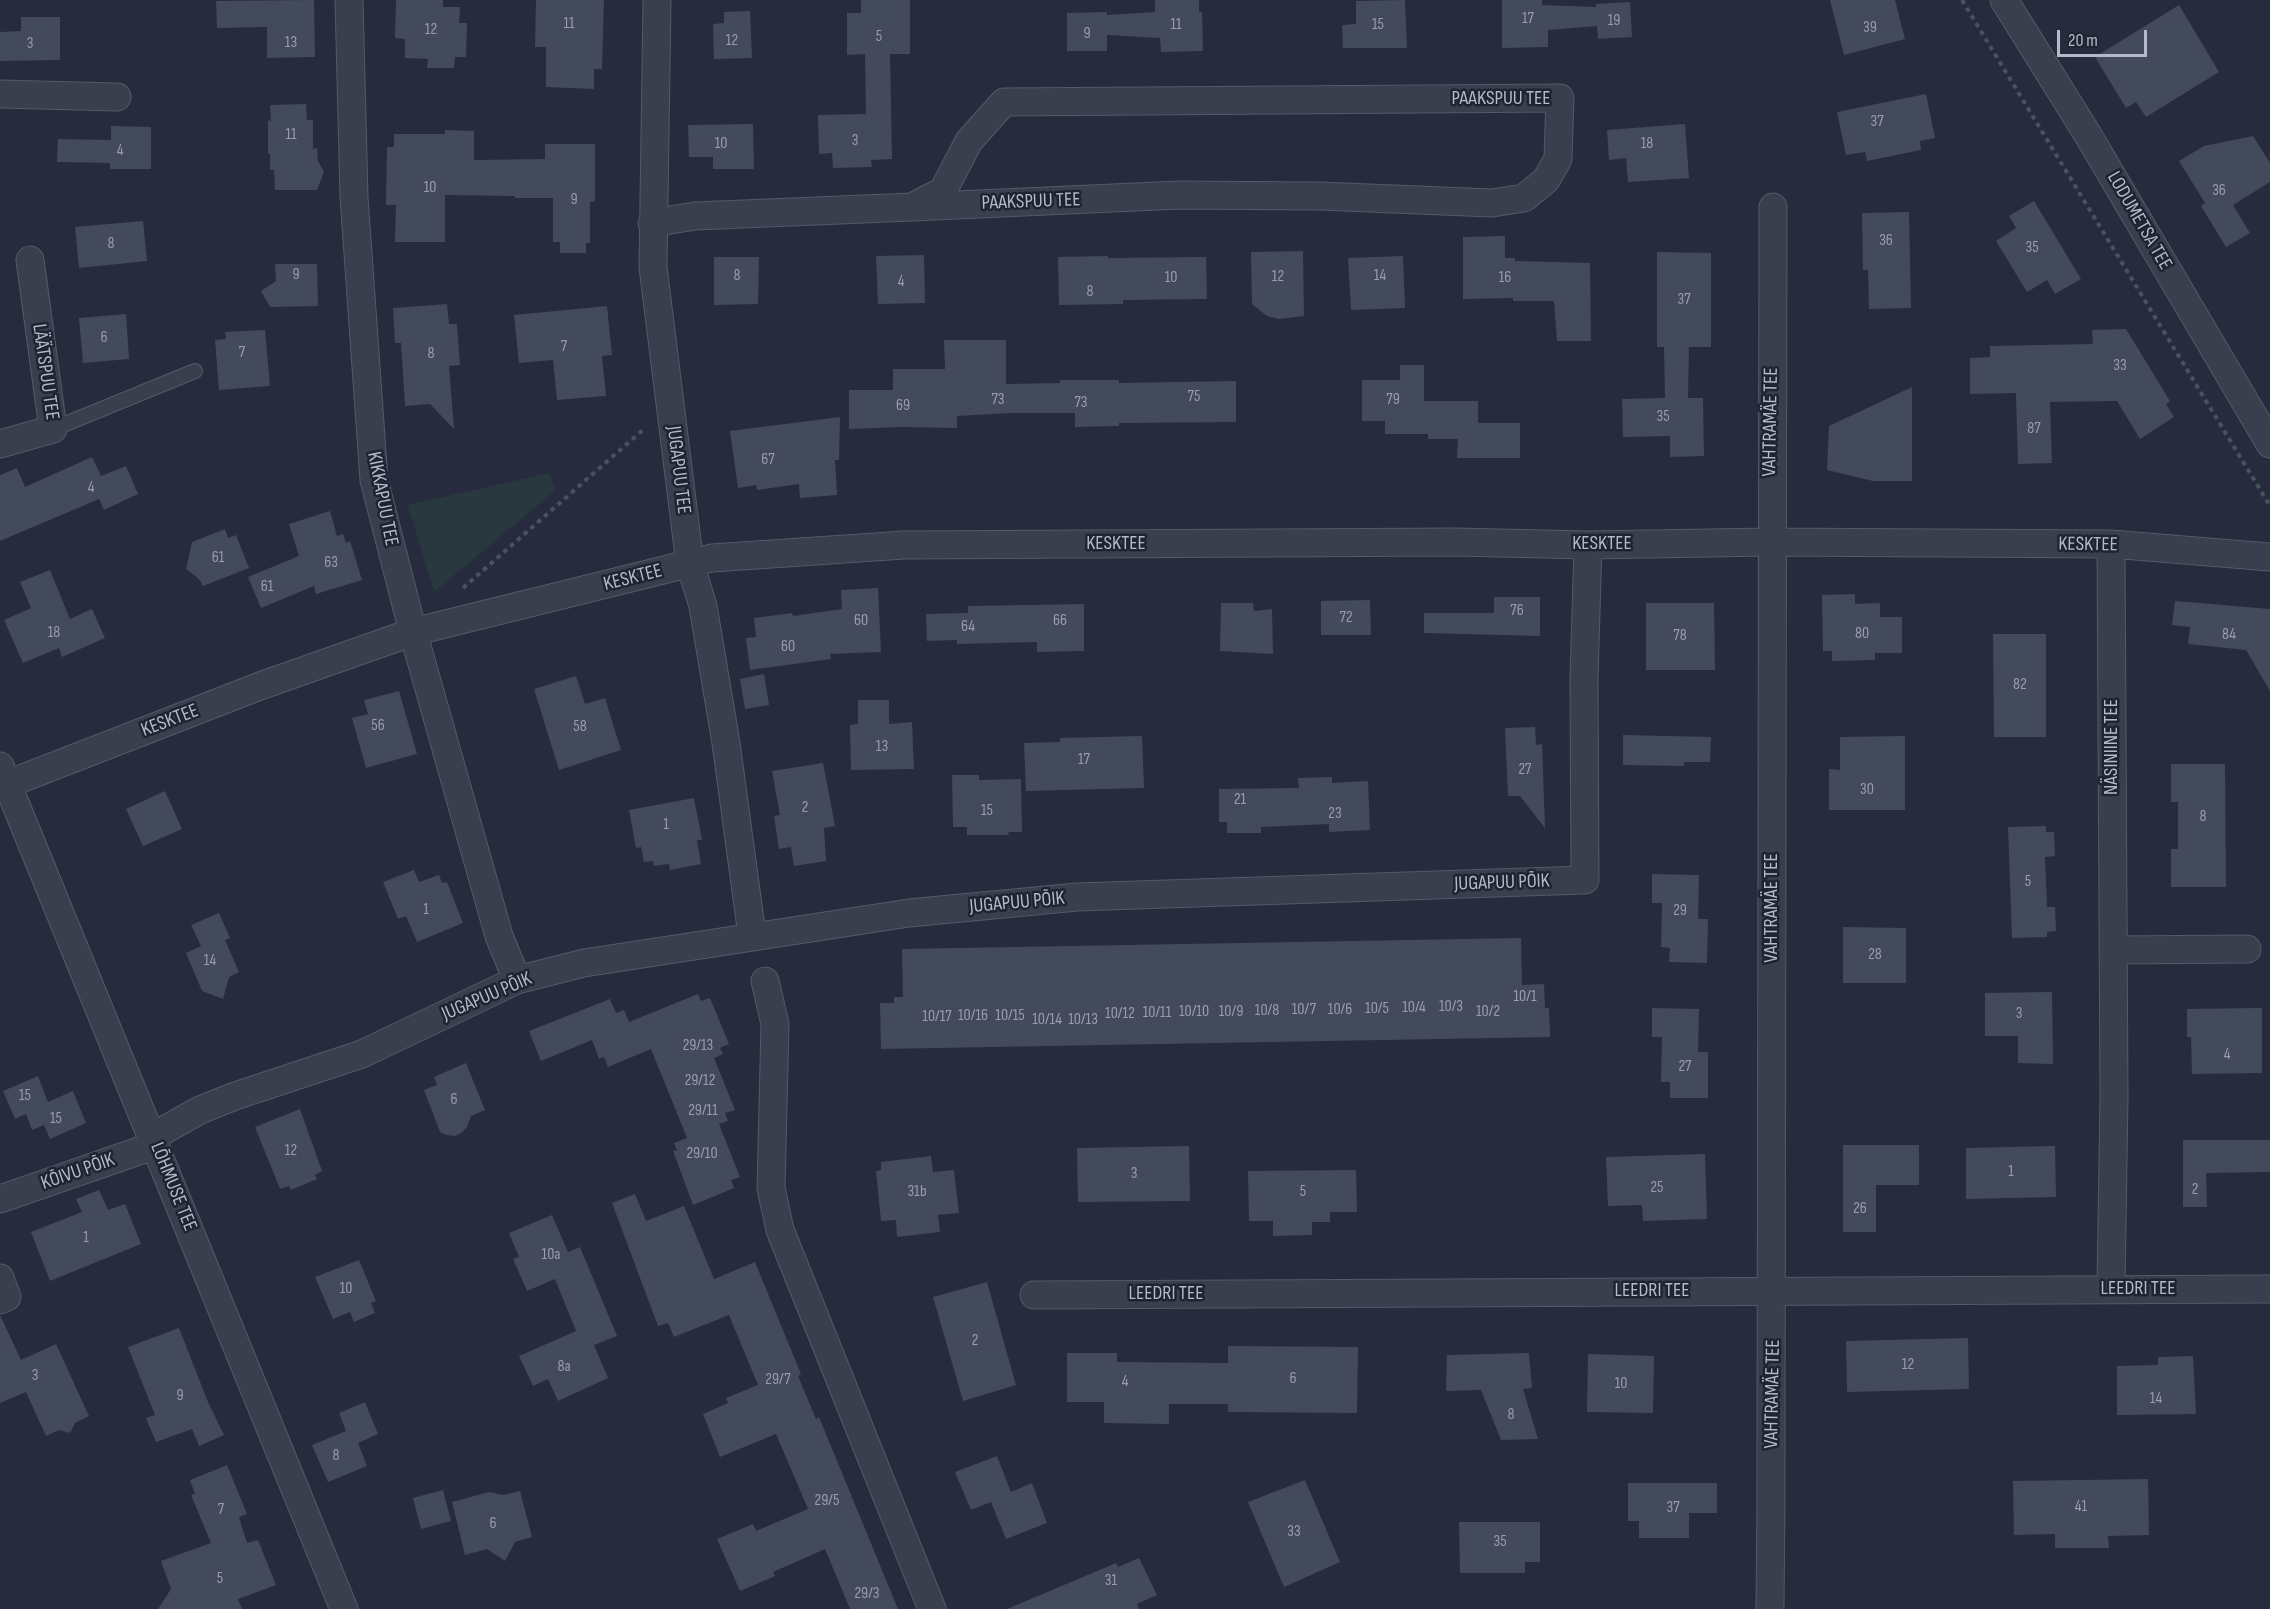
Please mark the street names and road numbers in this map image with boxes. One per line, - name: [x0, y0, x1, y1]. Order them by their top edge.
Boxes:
- street label: PAAKSPUU TEE: [1452, 87, 1550, 111]
- street label: LODUMETSA TEE: [2101, 168, 2177, 274]
- street label: PAAKSPUU TEE: [981, 188, 1081, 216]
- street label: LÄÄTSPUU TEE: [26, 322, 64, 422]
- street label: VAHTRAMÄE TEE: [1758, 367, 1784, 477]
- street label: JUGAPUU TEE: [661, 425, 695, 515]
- street label: KIKKAPUU TEE: [361, 450, 403, 548]
- street label: KESKTEE: [1086, 532, 1146, 556]
- street label: KESKTEE: [1572, 532, 1632, 556]
- street label: KESKTEE: [2058, 532, 2118, 558]
- street label: KESKTEE: [601, 559, 665, 597]
- street label: KESKTEE: [138, 699, 202, 743]
- street label: NÄSINIINE TEE: [2100, 699, 2124, 795]
- street label: VAHTRAMÄE TEE: [1760, 853, 1784, 963]
- street label: JUGAPUU PÕIK: [1454, 869, 1550, 897]
- street label: JUGAPUU PÕIK: [968, 887, 1066, 919]
- street label: JUGAPUU PÕIK: [438, 967, 536, 1027]
- street label: LÕHMUSE TEE: [144, 1139, 202, 1235]
- street label: KÕIVU PÕIK: [38, 1148, 118, 1196]
- street label: LEEDRI TEE: [2101, 1277, 2175, 1301]
- street label: LEEDRI TEE: [1615, 1279, 1689, 1303]
- street label: LEEDRI TEE: [1129, 1282, 1203, 1306]
- street label: VAHTRAMÄE TEE: [1760, 1339, 1786, 1449]

